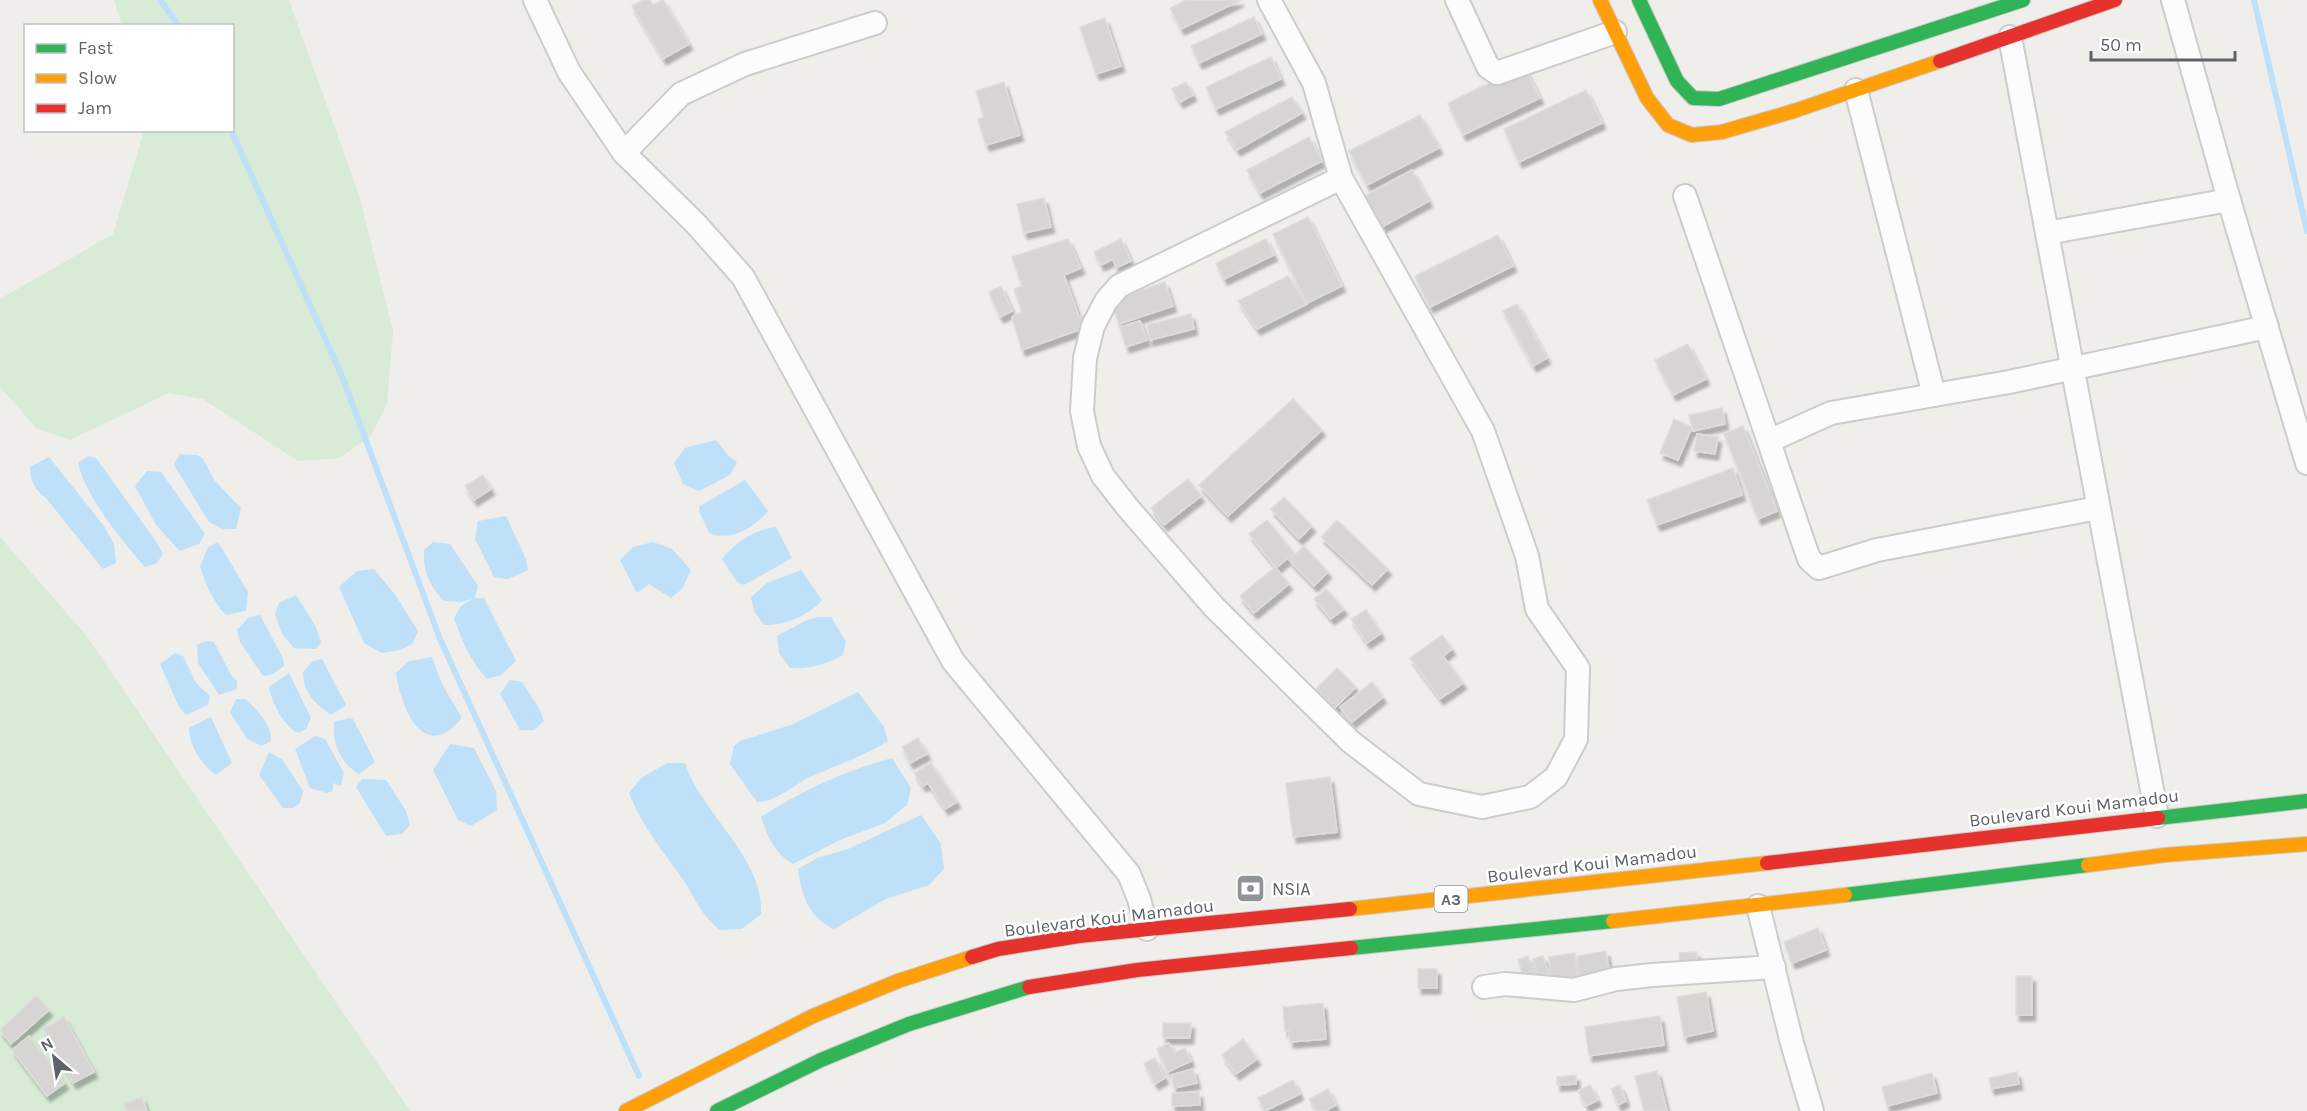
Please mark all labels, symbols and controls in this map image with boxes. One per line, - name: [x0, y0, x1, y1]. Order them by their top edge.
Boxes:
- legend: [24, 24, 234, 132]
- scale bar: [2091, 24, 2235, 62]
- text: 50 m: [2100, 34, 2142, 56]
- text: Fast: [78, 37, 113, 59]
- text: Slow: [78, 67, 117, 89]
- text: Jam: [78, 97, 112, 119]
- street label: Boulevard Koui Mamadou: [1968, 784, 2180, 832]
- street label: Boulevard Koui Mamadou: [1486, 840, 1698, 888]
- bank icon: NSIA: [1235, 873, 1267, 905]
- place label: NSIA: [1272, 878, 1311, 900]
- road number: A3: [1434, 886, 1468, 912]
- street label: Boulevard Koui Mamadou: [1003, 894, 1215, 942]
- north arrow: [24, 1027, 84, 1087]
- text: N: [37, 1033, 57, 1055]

